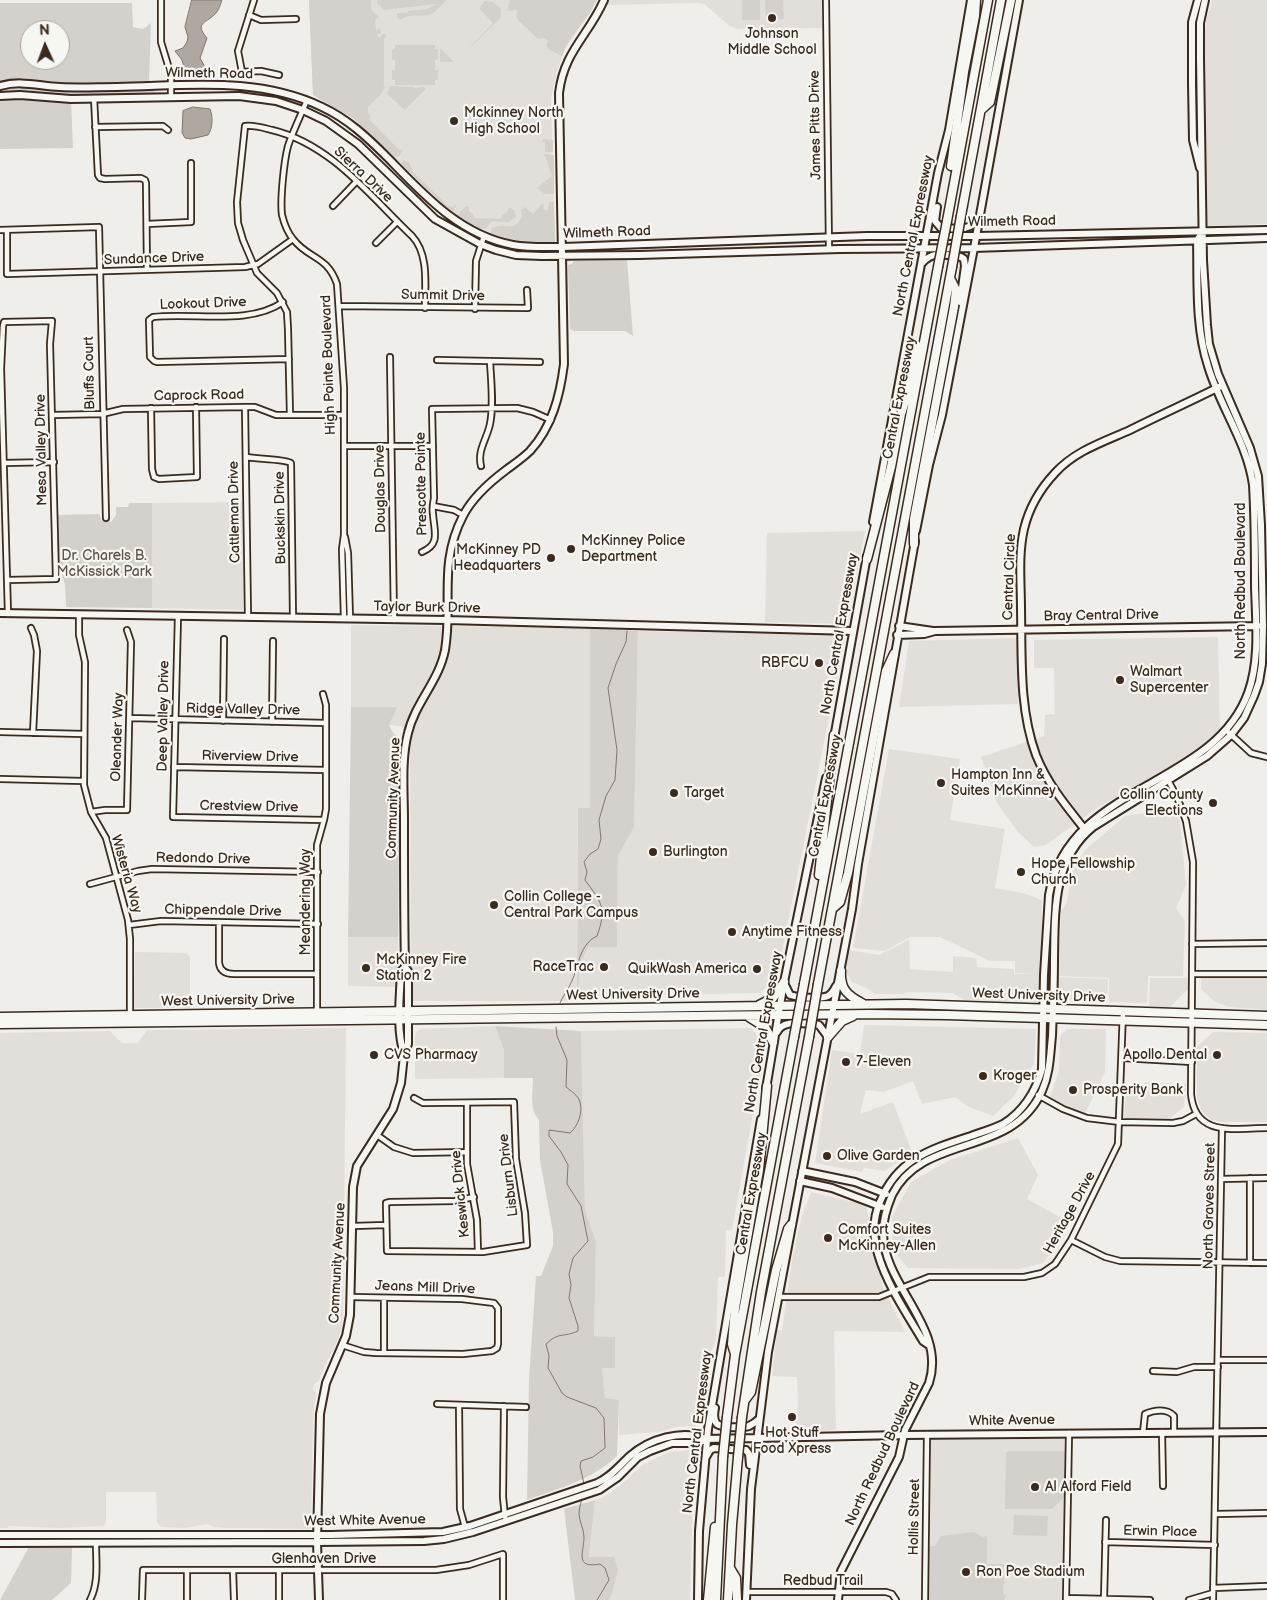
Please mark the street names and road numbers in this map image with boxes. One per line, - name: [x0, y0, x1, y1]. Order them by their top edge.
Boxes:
- street label: Wilmeth Road: [165, 65, 253, 83]
- street label: James Pitts Drive: [807, 70, 825, 180]
- street label: Sierra Drive: [330, 143, 396, 207]
- street label: North Central Expressway: [890, 154, 938, 318]
- street label: Wilmeth Road: [968, 213, 1056, 231]
- street label: Wilmeth Road: [563, 223, 651, 243]
- street label: Sundance Drive: [104, 249, 204, 269]
- street label: Summit Drive: [401, 287, 485, 305]
- street label: Lookout Drive: [159, 294, 247, 314]
- street label: High Pointe Boulevard: [318, 295, 340, 435]
- street label: Central Expressway: [880, 335, 920, 461]
- street label: Bluffs Court: [81, 336, 99, 410]
- street label: Caprock Road: [154, 387, 244, 405]
- street label: Mesa Valley Drive: [33, 394, 51, 506]
- street label: Prescotte Pointe: [413, 432, 431, 536]
- street label: Douglas Drive: [372, 445, 390, 533]
- street label: Cattleman Drive: [226, 461, 244, 563]
- street label: Buckskin Drive: [272, 471, 290, 565]
- street label: North Redbud Boulevard: [1233, 503, 1249, 659]
- street label: Central Circle: [1000, 533, 1020, 621]
- street label: North Central Expressway: [817, 552, 863, 716]
- street label: Taylor Burk Drive: [373, 599, 481, 617]
- street label: Bray Central Drive: [1043, 607, 1159, 625]
- street label: Deep Valley Drive: [155, 660, 173, 772]
- street label: Oleander Way: [108, 692, 128, 782]
- street label: Ridge Valley Drive: [186, 701, 300, 719]
- street label: Central Expressway: [806, 733, 846, 859]
- street label: Community Avenue: [383, 737, 405, 859]
- street label: Riverview Drive: [201, 748, 299, 766]
- street label: Crestview Drive: [200, 798, 298, 816]
- street label: Wisteria Way: [107, 833, 145, 915]
- street label: Meandering Way: [298, 849, 314, 955]
- street label: Redondo Drive: [155, 850, 251, 868]
- street label: Chippendale Drive: [164, 902, 282, 920]
- street label: North Central Expressway: [741, 950, 787, 1114]
- street label: West University Drive: [566, 985, 700, 1005]
- street label: West University Drive: [972, 985, 1106, 1007]
- street label: West University Drive: [161, 991, 295, 1011]
- street label: Central Expressway: [733, 1131, 771, 1257]
- street label: Lisburn Drive: [496, 1133, 522, 1217]
- street label: North Graves Street: [1200, 1142, 1220, 1270]
- street label: Keswick Drive: [448, 1150, 474, 1238]
- street label: Heritage Drive: [1040, 1169, 1100, 1257]
- street label: Community Avenue: [326, 1202, 350, 1324]
- street label: Jeans Mill Drive: [375, 1278, 475, 1298]
- street label: North Central Expressway: [680, 1350, 716, 1514]
- street label: North Redbud Boulevard: [842, 1379, 924, 1529]
- street label: White Avenue: [969, 1412, 1055, 1430]
- street label: Hollis Street: [906, 1478, 924, 1556]
- street label: West White Avenue: [304, 1512, 426, 1530]
- street label: Erwin Place: [1123, 1523, 1197, 1541]
- street label: Glenhaven Drive: [272, 1551, 376, 1567]
- street label: Redbud Trail: [783, 1573, 863, 1589]

